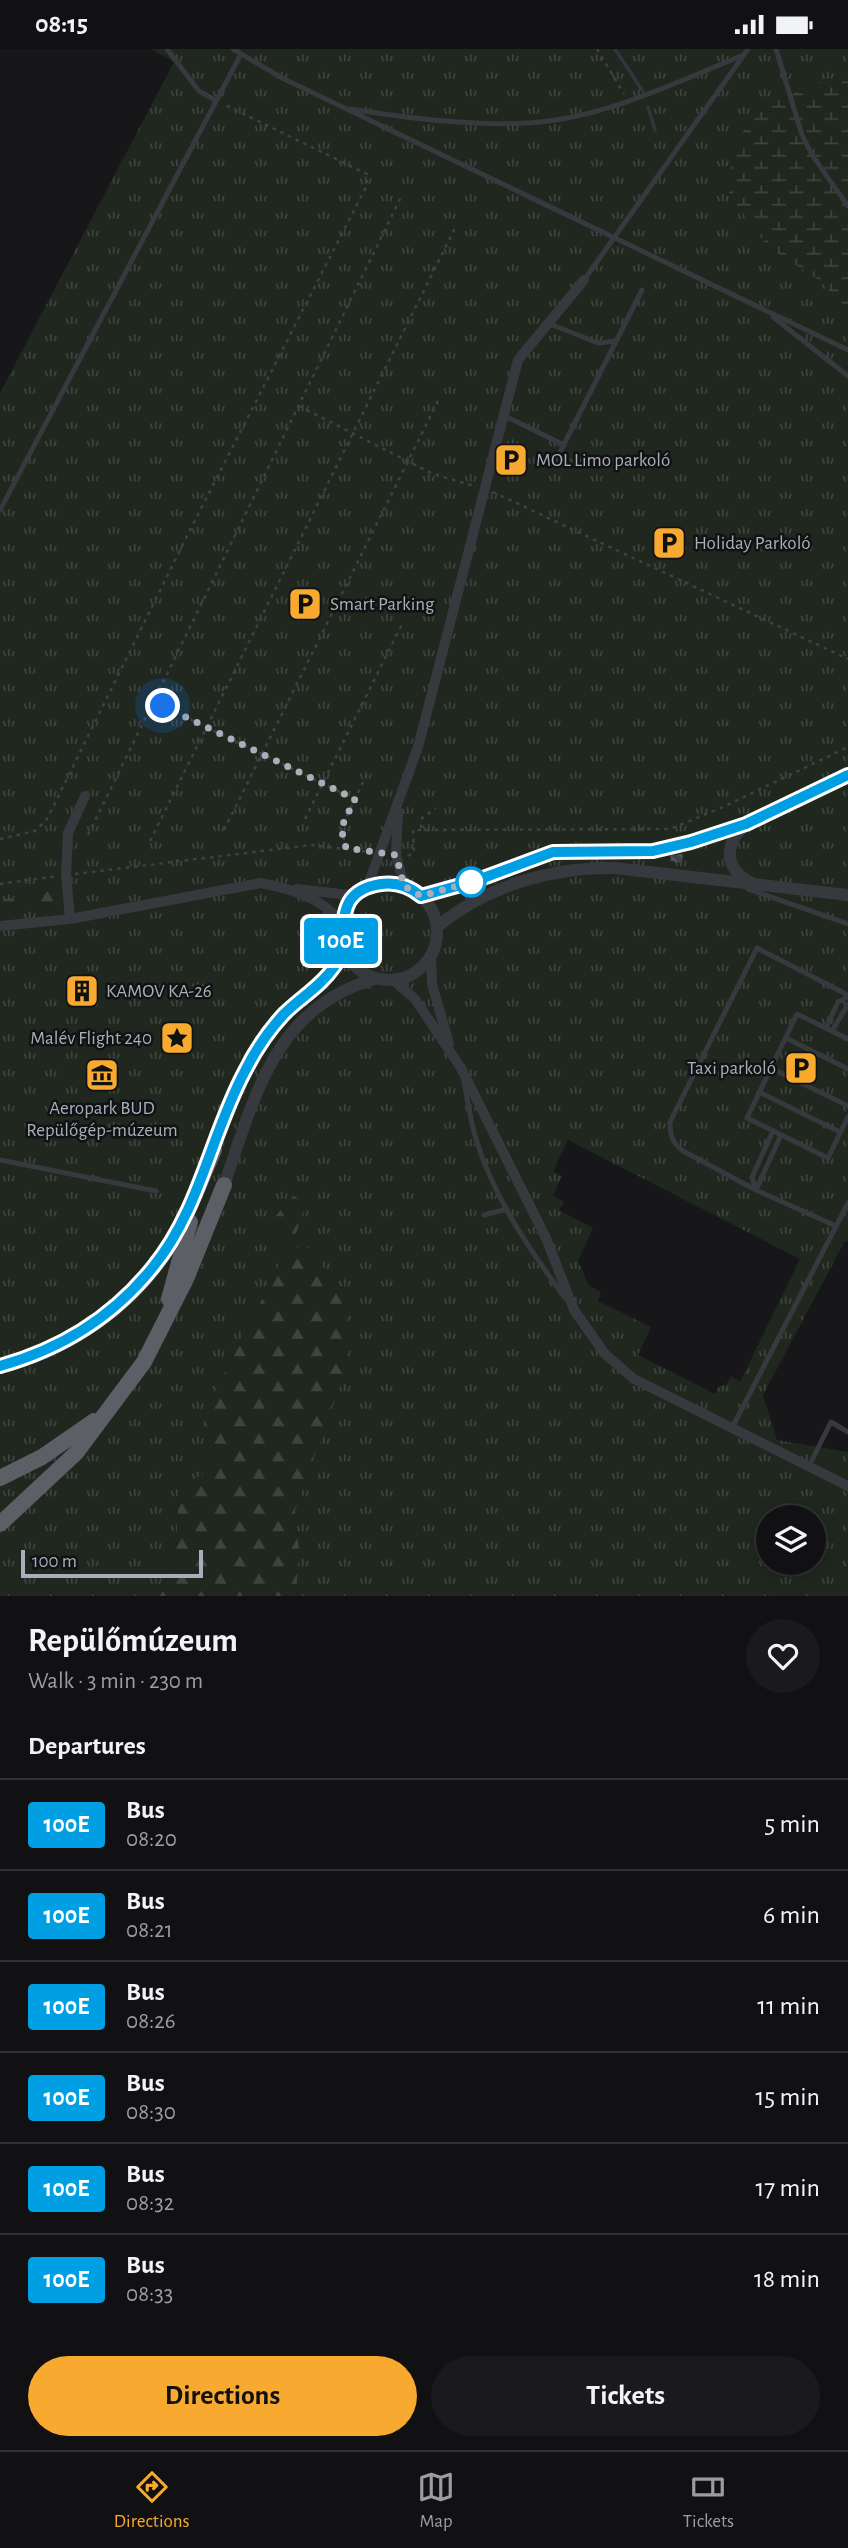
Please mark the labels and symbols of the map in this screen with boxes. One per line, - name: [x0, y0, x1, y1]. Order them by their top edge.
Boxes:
- parking icon: MOL Limo parkoló: [492, 441, 530, 479]
- place label: MOL Limo parkoló: [536, 451, 670, 470]
- parking icon: Holiday Parkoló: [650, 524, 688, 562]
- place label: Holiday Parkoló: [694, 534, 811, 553]
- parking icon: Smart Parking: [286, 585, 324, 623]
- place label: Smart Parking: [330, 595, 435, 614]
- your location: [145, 688, 180, 723]
- unlabelled marker: [456, 867, 486, 897]
- line badge: 100E: [292, 918, 390, 964]
- building icon: KAMOV KA-26: [63, 972, 101, 1010]
- place label: KAMOV KA-26: [106, 982, 212, 1001]
- place icon: Malév Flight 240: [158, 1019, 196, 1057]
- place label: Malév Flight 240: [30, 1029, 152, 1048]
- parking icon: Taxi parkoló: [782, 1049, 820, 1087]
- museum icon: Aeropark BUD Repülőgép-múzeum: [83, 1056, 121, 1094]
- place label: Taxi parkoló: [687, 1059, 776, 1078]
- place label: Aeropark BUD Repülőgép-múzeum: [26, 1099, 178, 1140]
- scale bar: [21, 1547, 203, 1579]

